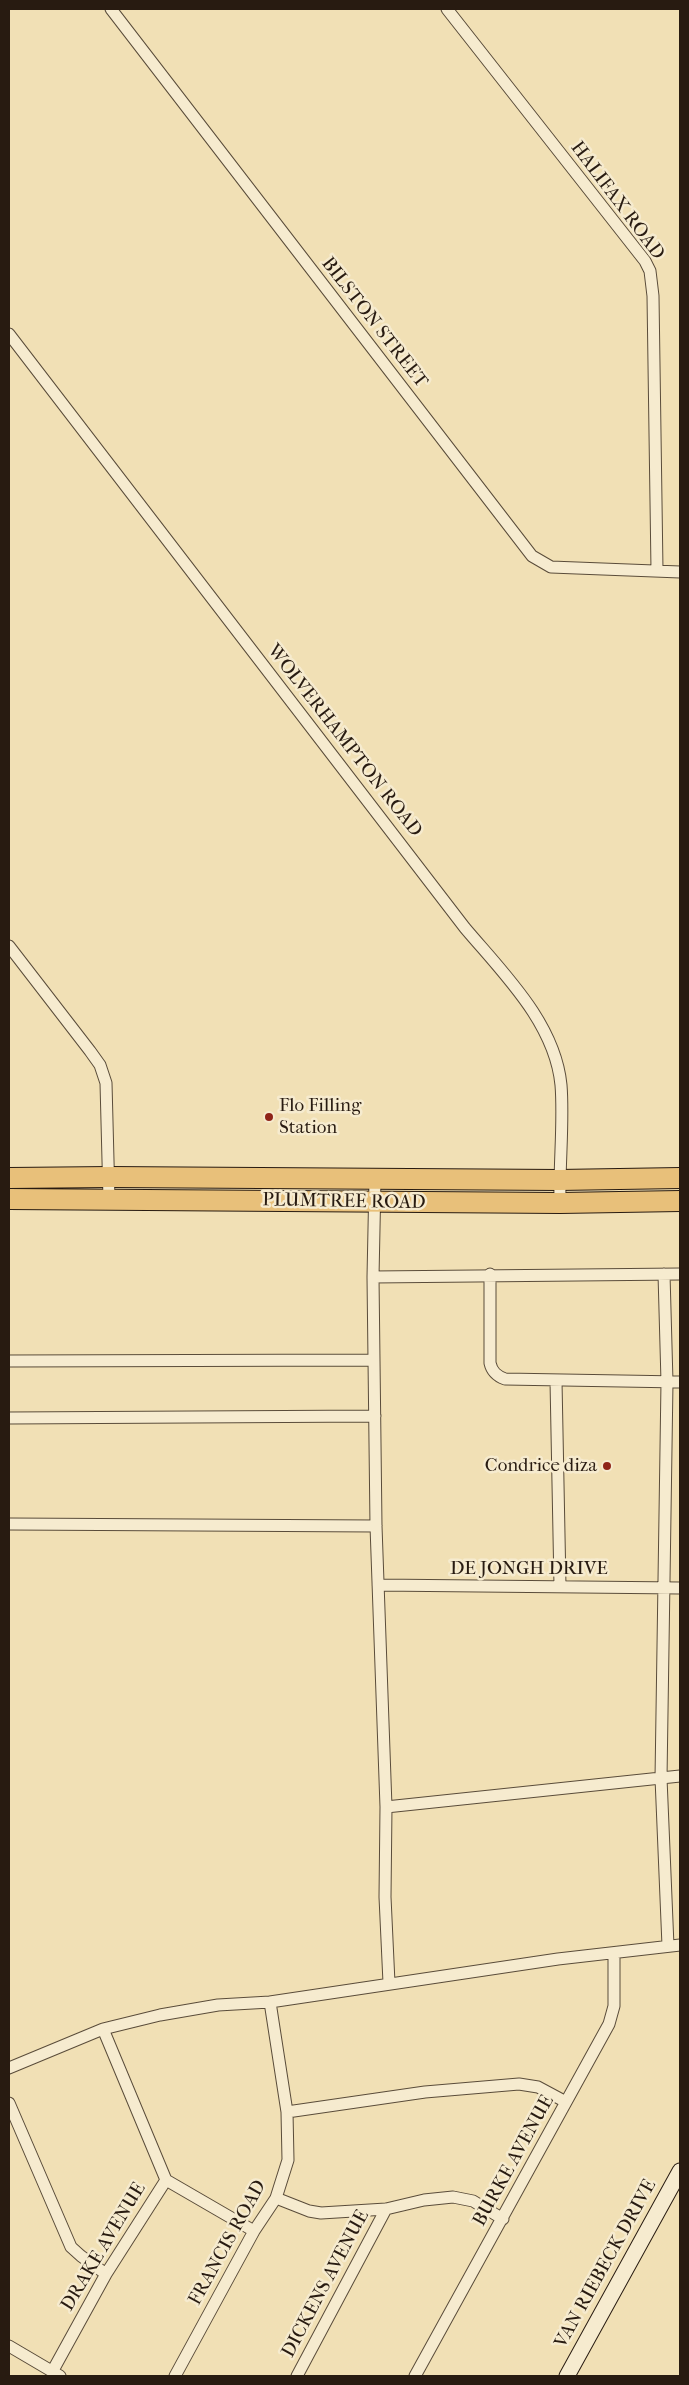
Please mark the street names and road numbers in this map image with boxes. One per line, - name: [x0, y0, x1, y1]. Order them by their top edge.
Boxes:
- street label: HALIFAX ROAD: [565, 137, 669, 265]
- street label: BILSTON STREET: [316, 253, 432, 393]
- street label: WOLVERHAMPTON ROAD: [262, 640, 426, 842]
- street label: PLUMTREE ROAD: [262, 1189, 426, 1215]
- street label: DE JONGH DRIVE: [450, 1558, 608, 1580]
- street label: BURKE AVENUE: [469, 2092, 559, 2230]
- street label: VAN RIEBECK DRIVE: [550, 2176, 662, 2352]
- street label: FRANCIS ROAD: [184, 2177, 272, 2309]
- street label: DRAKE AVENUE: [57, 2179, 151, 2315]
- street label: DICKENS AVENUE: [277, 2206, 375, 2362]

